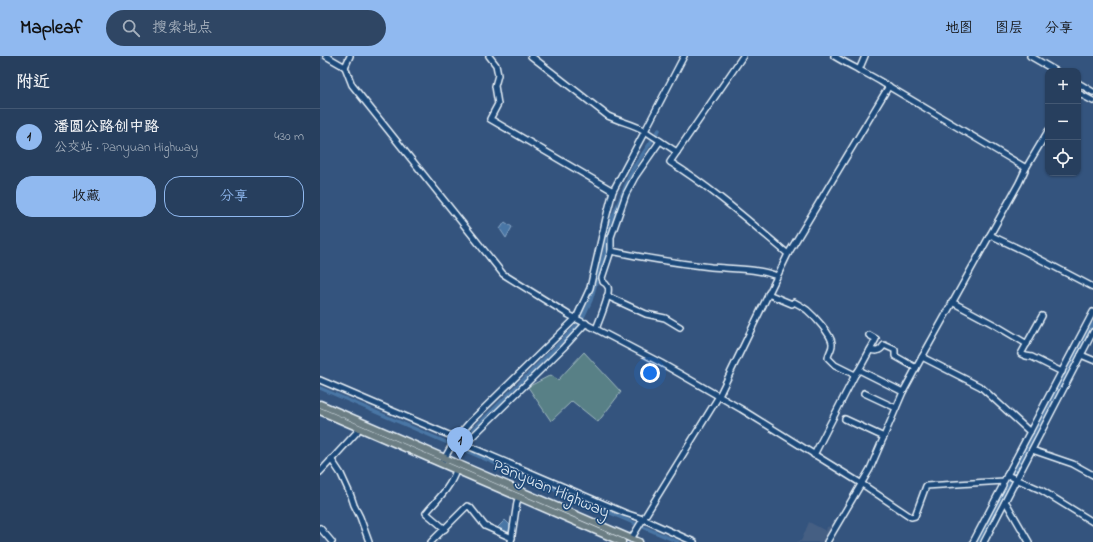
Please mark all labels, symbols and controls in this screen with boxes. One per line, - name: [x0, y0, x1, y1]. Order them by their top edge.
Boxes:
- search box: [106, 10, 386, 46]
- text: Mapleaf: [20, 15, 82, 42]
- icon: search: [120, 17, 142, 39]
- text: 搜索地点: [152, 17, 212, 39]
- text: 地图: [945, 18, 973, 39]
- text: 图层: [995, 18, 1023, 39]
- text: 分享: [1045, 18, 1073, 39]
- map controls: [1045, 68, 1081, 176]
- button: +: [1045, 68, 1081, 104]
- text: 附近: [16, 70, 50, 95]
- button: −: [1045, 104, 1081, 140]
- text: 潘圆公路创中路: [54, 116, 159, 138]
- text: 1: [27, 127, 31, 146]
- text: 430 m: [274, 127, 304, 146]
- text: 公交站 · Panyuan Highway: [54, 138, 198, 157]
- button: locate: [1045, 140, 1081, 176]
- button: 收藏: [16, 176, 156, 217]
- button: 分享: [164, 176, 304, 217]
- your location: [640, 363, 660, 383]
- pin: 1: [447, 427, 473, 460]
- street label: Panyuan Highway: [488, 453, 613, 527]

